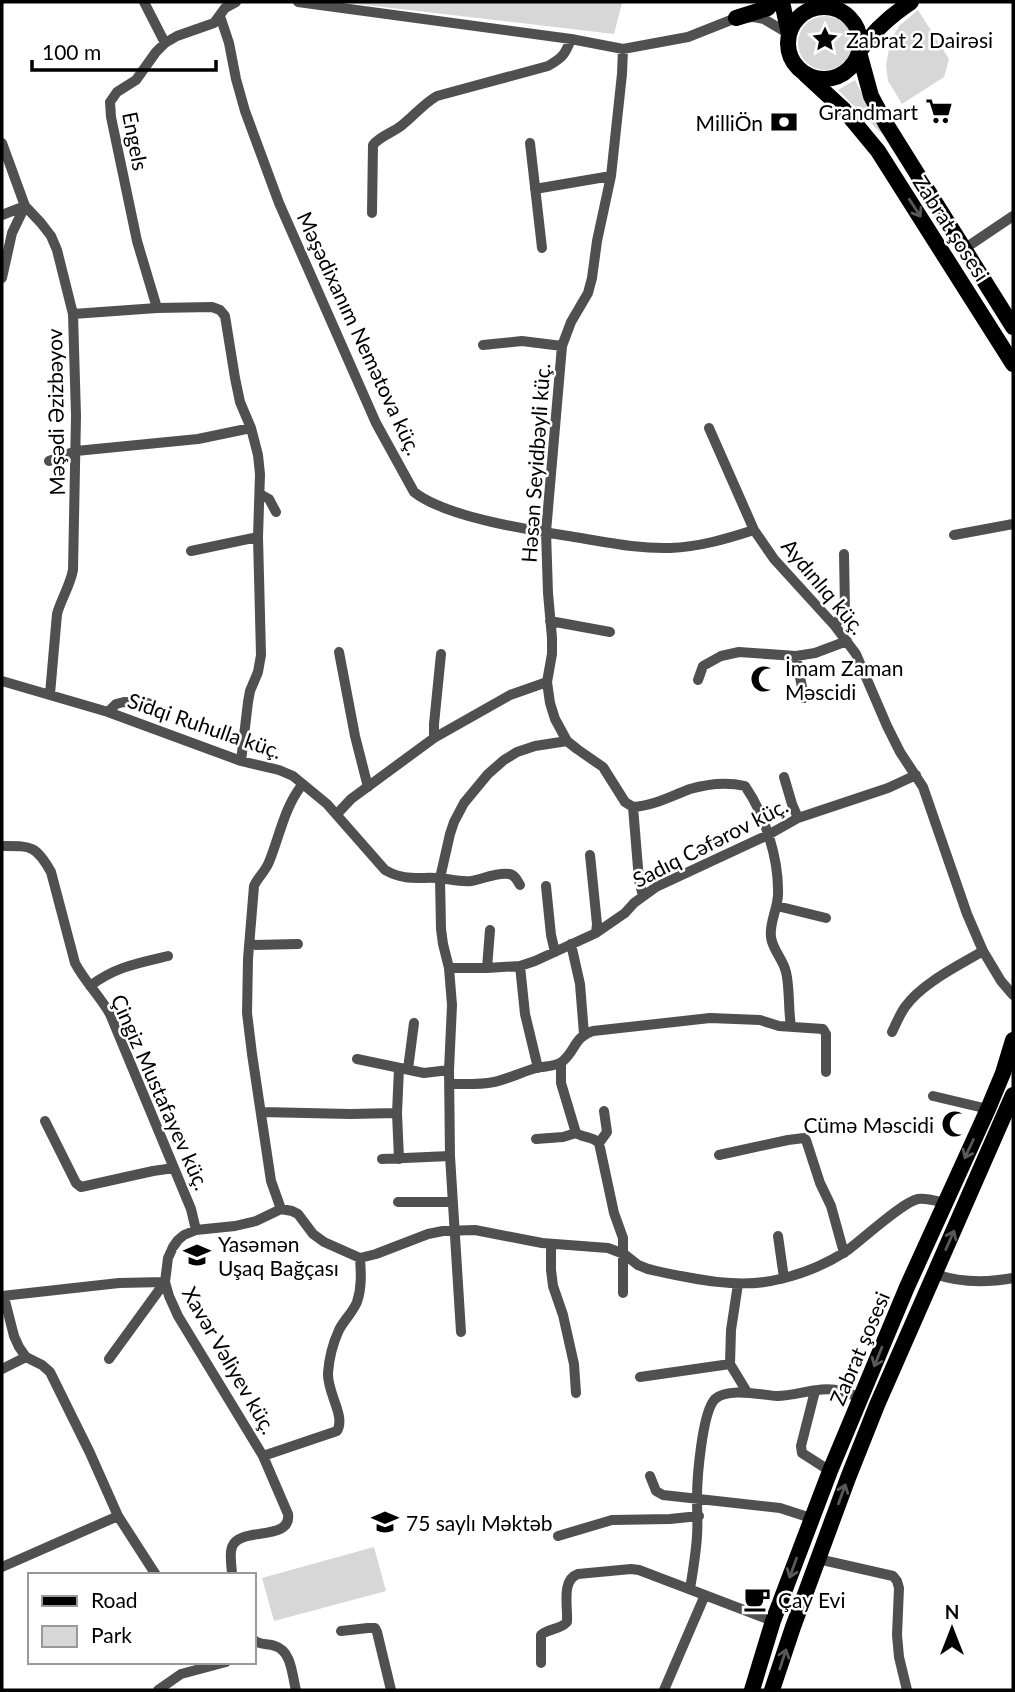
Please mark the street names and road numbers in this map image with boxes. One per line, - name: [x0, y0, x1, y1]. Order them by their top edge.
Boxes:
- street label: Engels: [118, 109, 154, 173]
- street label: Zabrat şosesi: [909, 171, 995, 285]
- street label: Məşədixanım Nemətova küç.: [293, 207, 427, 459]
- street label: Məşədi Əzizbəyov: [41, 328, 69, 496]
- street label: Həsən Seyidbəyli küç.: [516, 362, 554, 564]
- street label: Aydınlıq küç.: [777, 533, 871, 639]
- street label: Sidqi Ruhulla küç.: [125, 687, 285, 763]
- street label: Sadıq Cəfərov küç.: [628, 792, 792, 892]
- street label: Çingiz Mustafayev küç.: [107, 990, 215, 1194]
- street label: Xavər Vəliyev küç.: [178, 1282, 282, 1438]
- street label: Zabrat şosesi: [824, 1288, 894, 1408]

